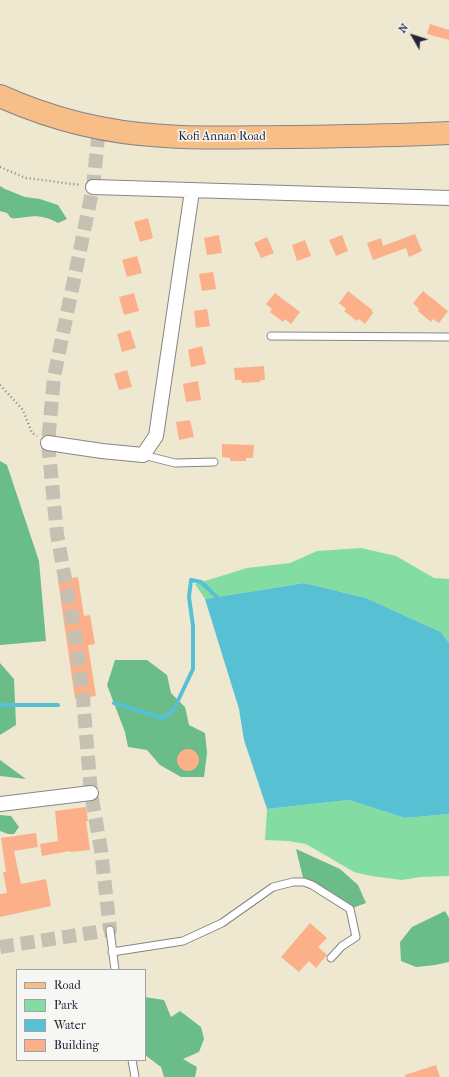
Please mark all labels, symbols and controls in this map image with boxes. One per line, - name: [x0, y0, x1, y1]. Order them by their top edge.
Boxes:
- north arrow: [393, 16, 433, 56]
- text: N: [396, 21, 411, 35]
- street label: Kofi Annan Road: [178, 130, 266, 144]
- legend: [16, 969, 146, 1061]
- text: Road: [54, 978, 81, 992]
- text: Park: [54, 998, 78, 1012]
- text: Water: [54, 1018, 86, 1032]
- text: Building: [54, 1038, 99, 1052]

